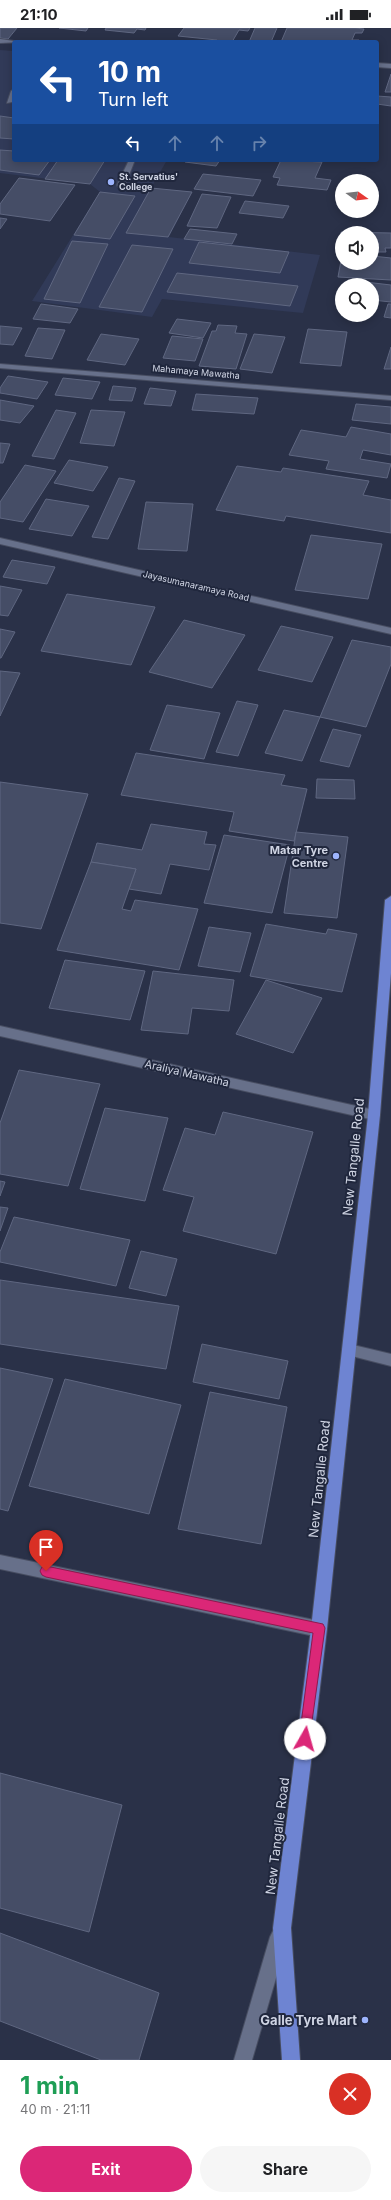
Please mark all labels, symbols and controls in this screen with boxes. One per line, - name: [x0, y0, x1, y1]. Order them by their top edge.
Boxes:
- text: 21:10: [20, 5, 58, 24]
- text: 10 m: [98, 55, 161, 89]
- icon: left: [32, 56, 84, 108]
- text: Turn left: [98, 89, 168, 110]
- icon: left: [122, 132, 144, 154]
- icon: ahead: [164, 132, 186, 154]
- icon: ahead: [206, 132, 228, 154]
- icon: right: [248, 132, 270, 154]
- place label: St. Servatius' College: [119, 171, 178, 192]
- north arrow: [335, 174, 379, 218]
- map controls: [335, 174, 379, 322]
- marker: St. Servatius' College: [106, 177, 116, 187]
- button: sound: [335, 226, 379, 270]
- button: search: [335, 278, 379, 322]
- street label: Mahamaya Mawatha: [152, 362, 240, 381]
- street label: Jayasumanaramaya Road: [142, 568, 250, 603]
- place label: Matar Tyre Centre: [270, 843, 328, 870]
- marker: Matar Tyre Centre: [331, 851, 341, 861]
- street label: Araliya Mawatha: [143, 1056, 231, 1090]
- street label: New Tangalle Road: [339, 1097, 367, 1217]
- street label: New Tangalle Road: [305, 1419, 333, 1539]
- pin: [29, 1530, 63, 1571]
- icon: arrive: [35, 1536, 57, 1558]
- position arrow: [284, 1718, 326, 1760]
- street label: New Tangalle Road: [262, 1776, 292, 1896]
- place label: Galle Tyre Mart: [260, 2012, 357, 2028]
- marker: Galle Tyre Mart: [360, 2015, 370, 2025]
- text: 1 min: [20, 2071, 79, 2100]
- button: close: [329, 2073, 371, 2115]
- text: 40 m · 21:11: [20, 2101, 90, 2117]
- button: Exit: [20, 2146, 192, 2192]
- button: Share: [200, 2146, 371, 2192]

